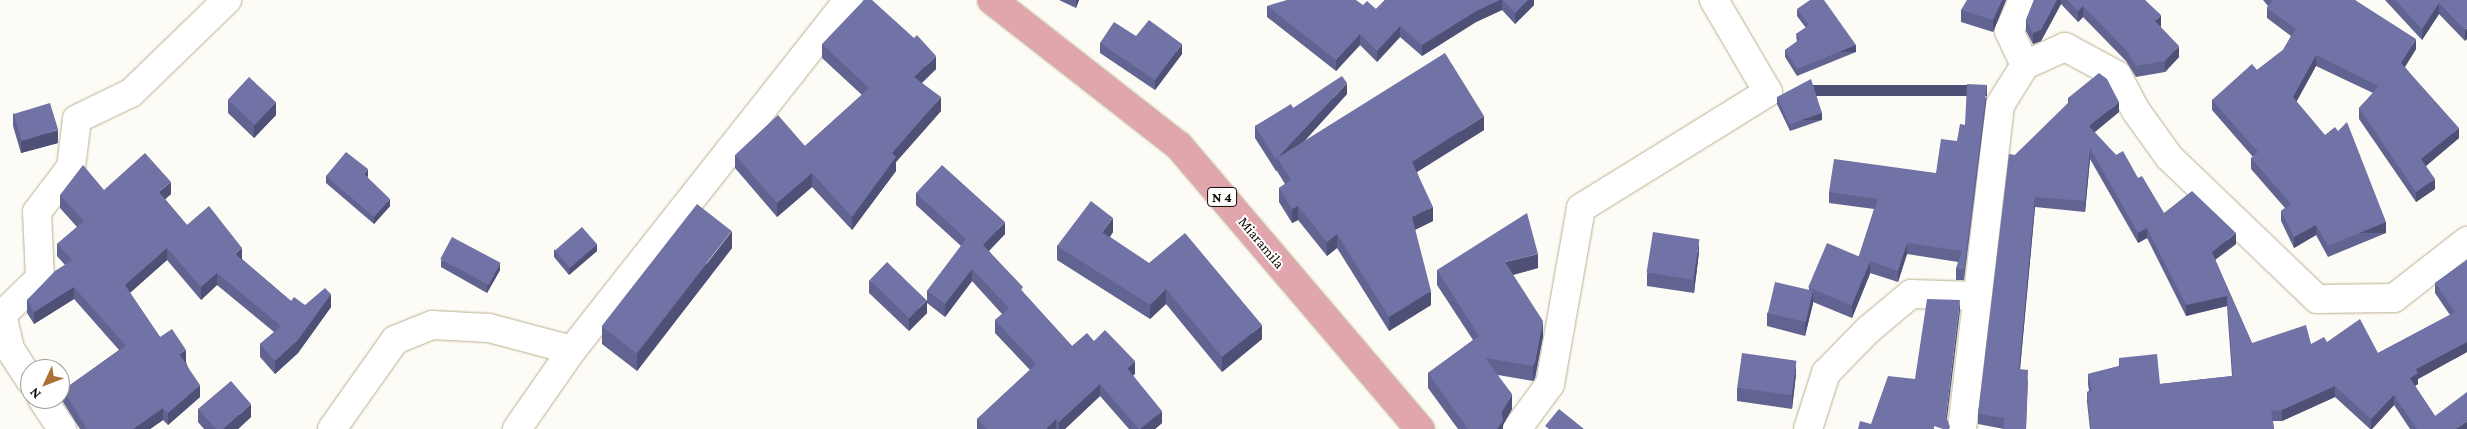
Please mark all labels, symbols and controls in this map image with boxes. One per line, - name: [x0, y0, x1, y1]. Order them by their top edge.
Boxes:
- road number: N 4: [1207, 186, 1237, 208]
- street label: Miaramila: [1234, 213, 1288, 273]
- north arrow: [20, 359, 70, 409]
- text: N: [26, 385, 44, 403]

